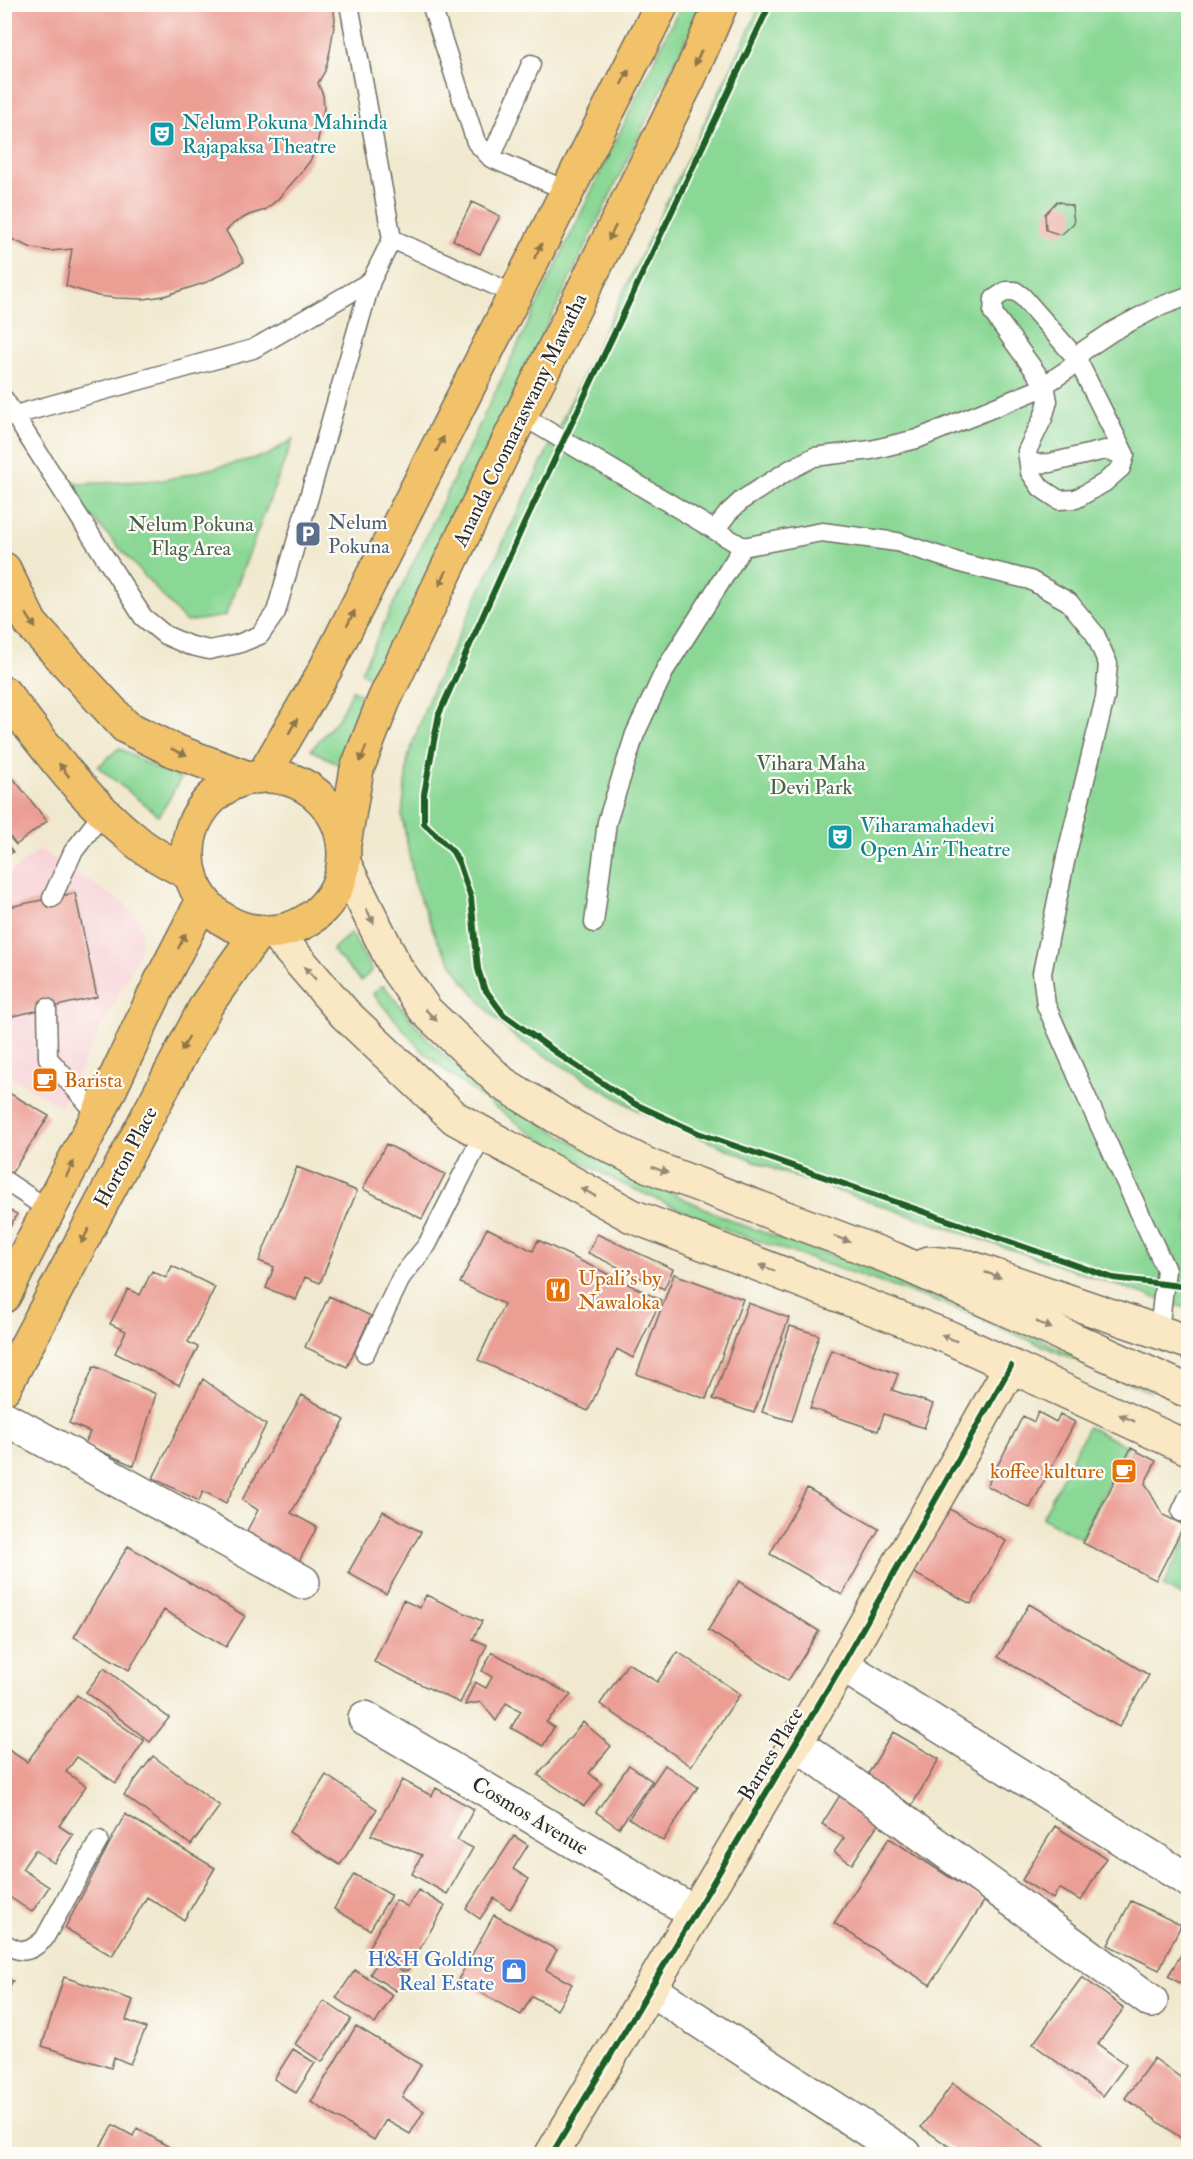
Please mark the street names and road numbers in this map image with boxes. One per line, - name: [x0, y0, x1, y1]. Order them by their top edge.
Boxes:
- street label: Ananda Coomaraswamy Mawatha: [446, 288, 593, 552]
- street label: Horton Place: [88, 1102, 164, 1212]
- street label: Barnes Place: [732, 1702, 810, 1806]
- street label: Cosmos Avenue: [467, 1771, 593, 1862]

